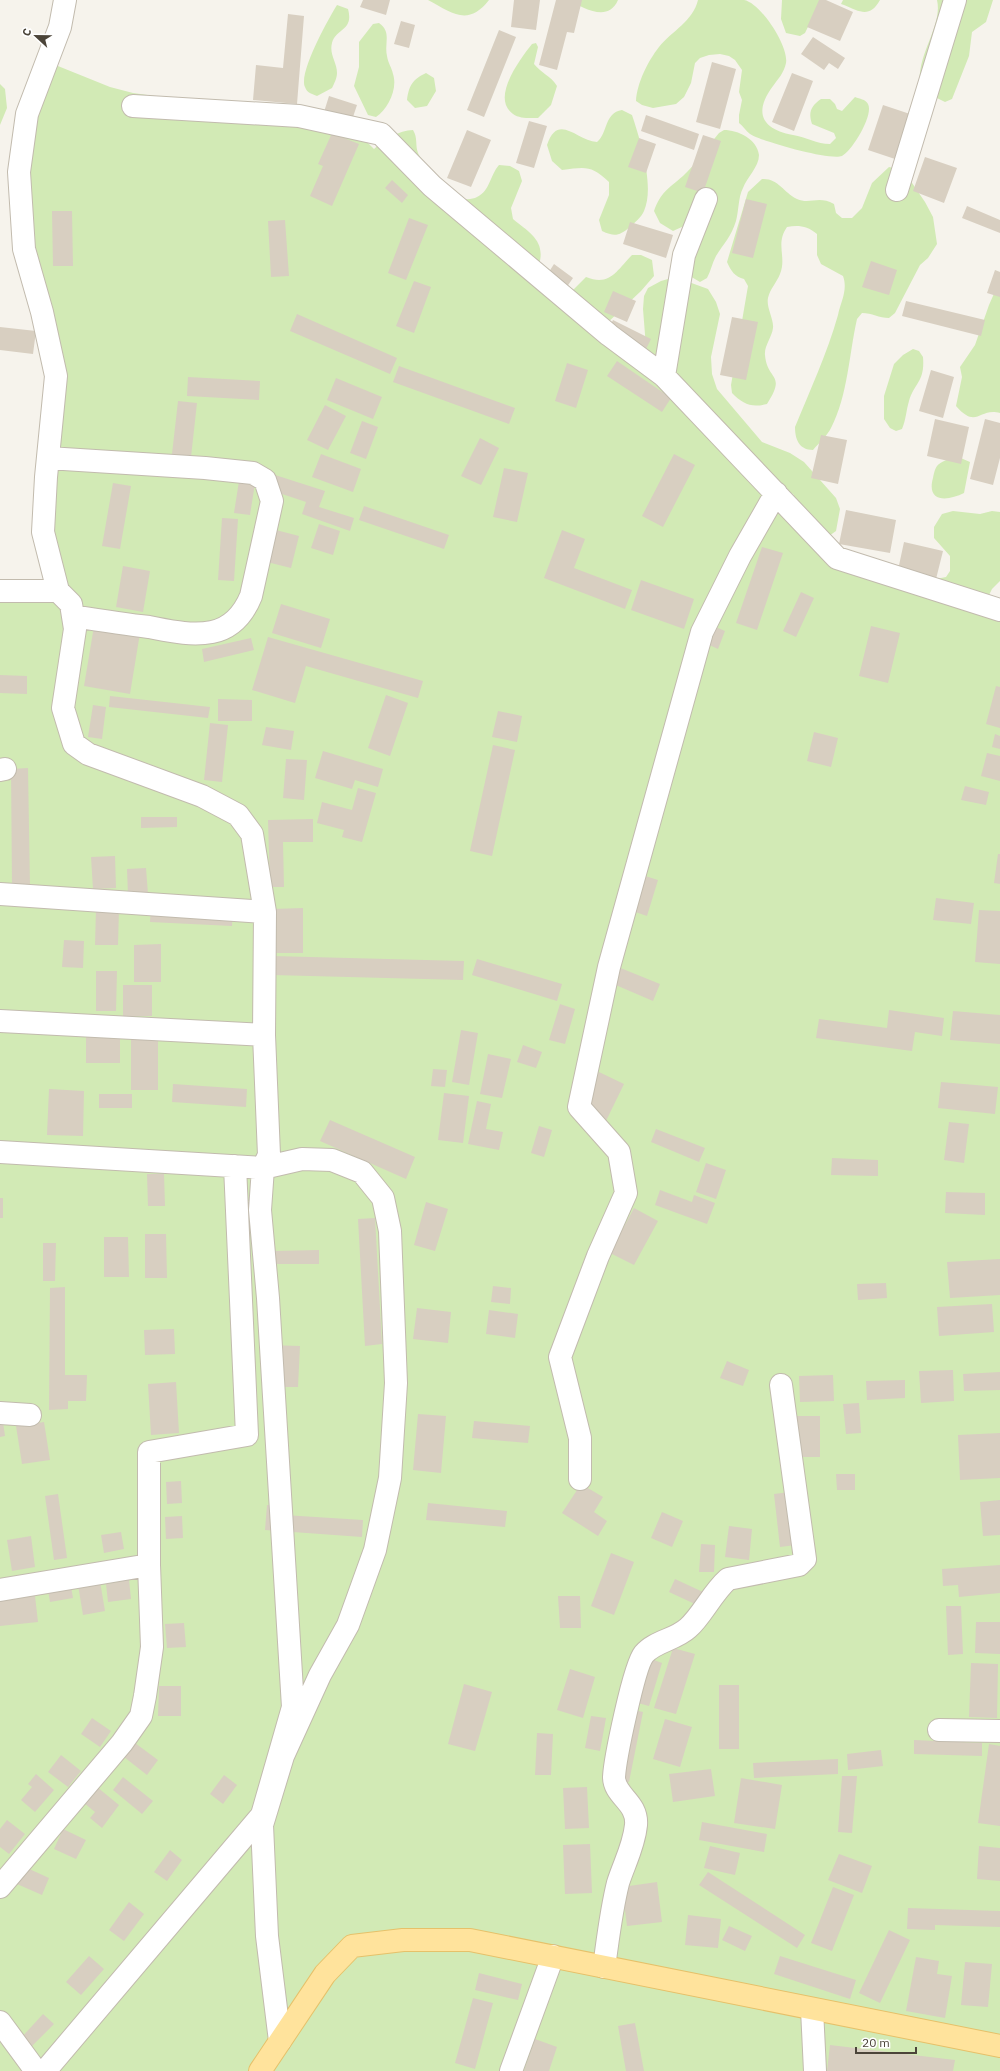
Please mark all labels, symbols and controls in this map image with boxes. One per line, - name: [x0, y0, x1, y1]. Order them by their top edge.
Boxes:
- north arrow: [16, 16, 56, 56]
- text: С: [19, 26, 35, 38]
- scale bar: [856, 2029, 916, 2055]
- text: 20 m: [862, 2035, 890, 2050]

